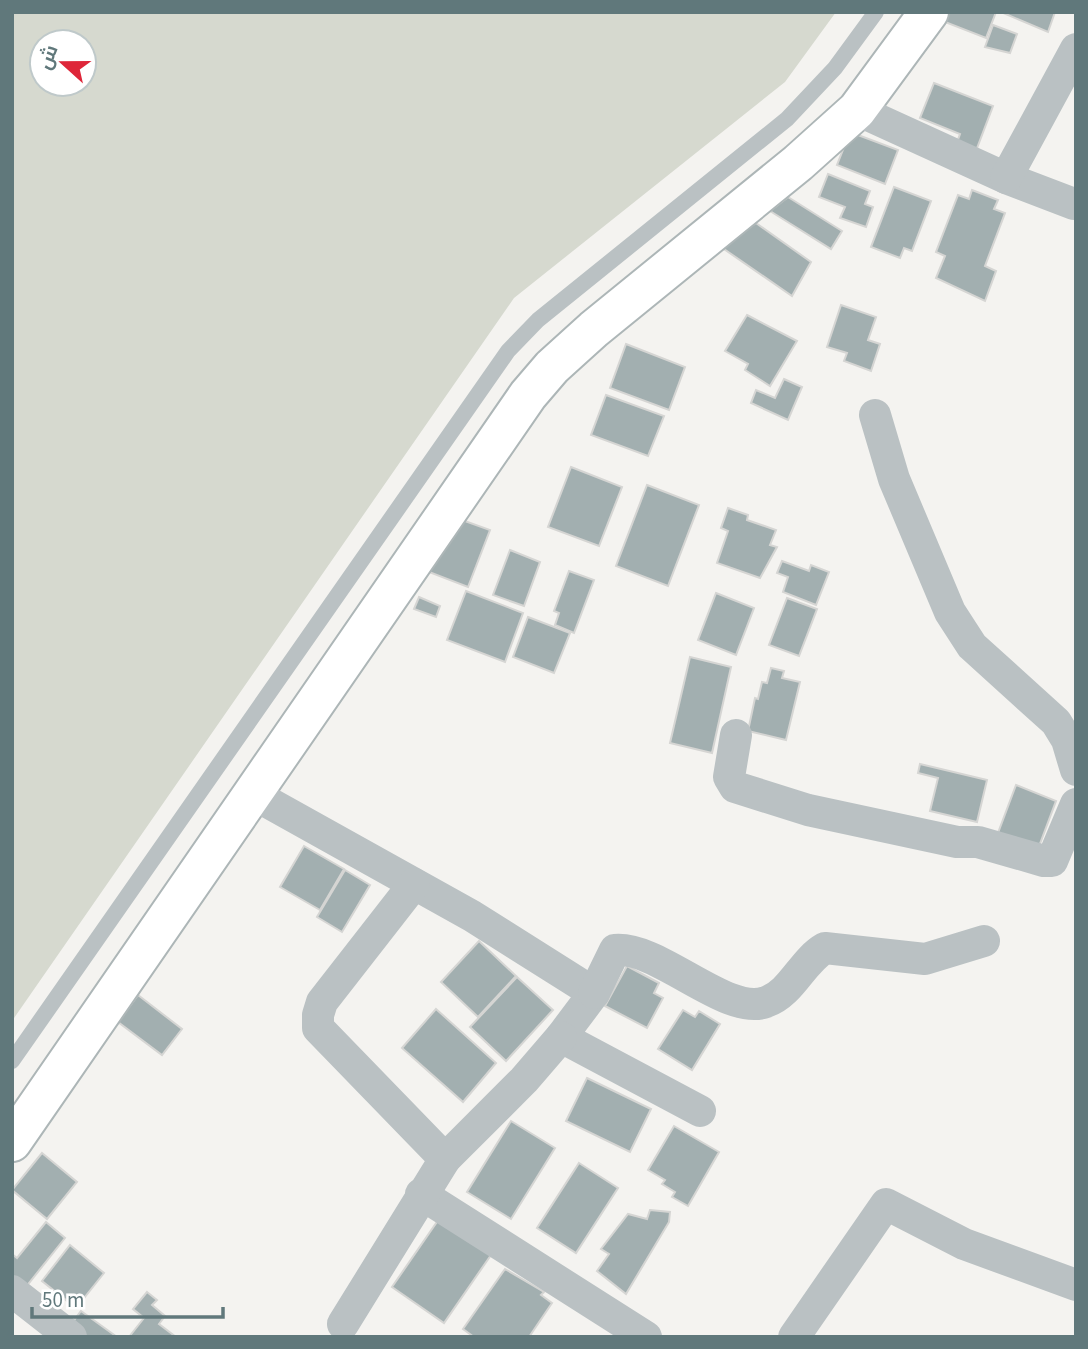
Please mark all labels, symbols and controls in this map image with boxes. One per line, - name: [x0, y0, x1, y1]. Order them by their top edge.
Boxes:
- north arrow: [28, 28, 98, 98]
- text: ش: [32, 41, 66, 74]
- scale bar: [32, 1276, 222, 1320]
- text: 50 m: [42, 1285, 84, 1315]

